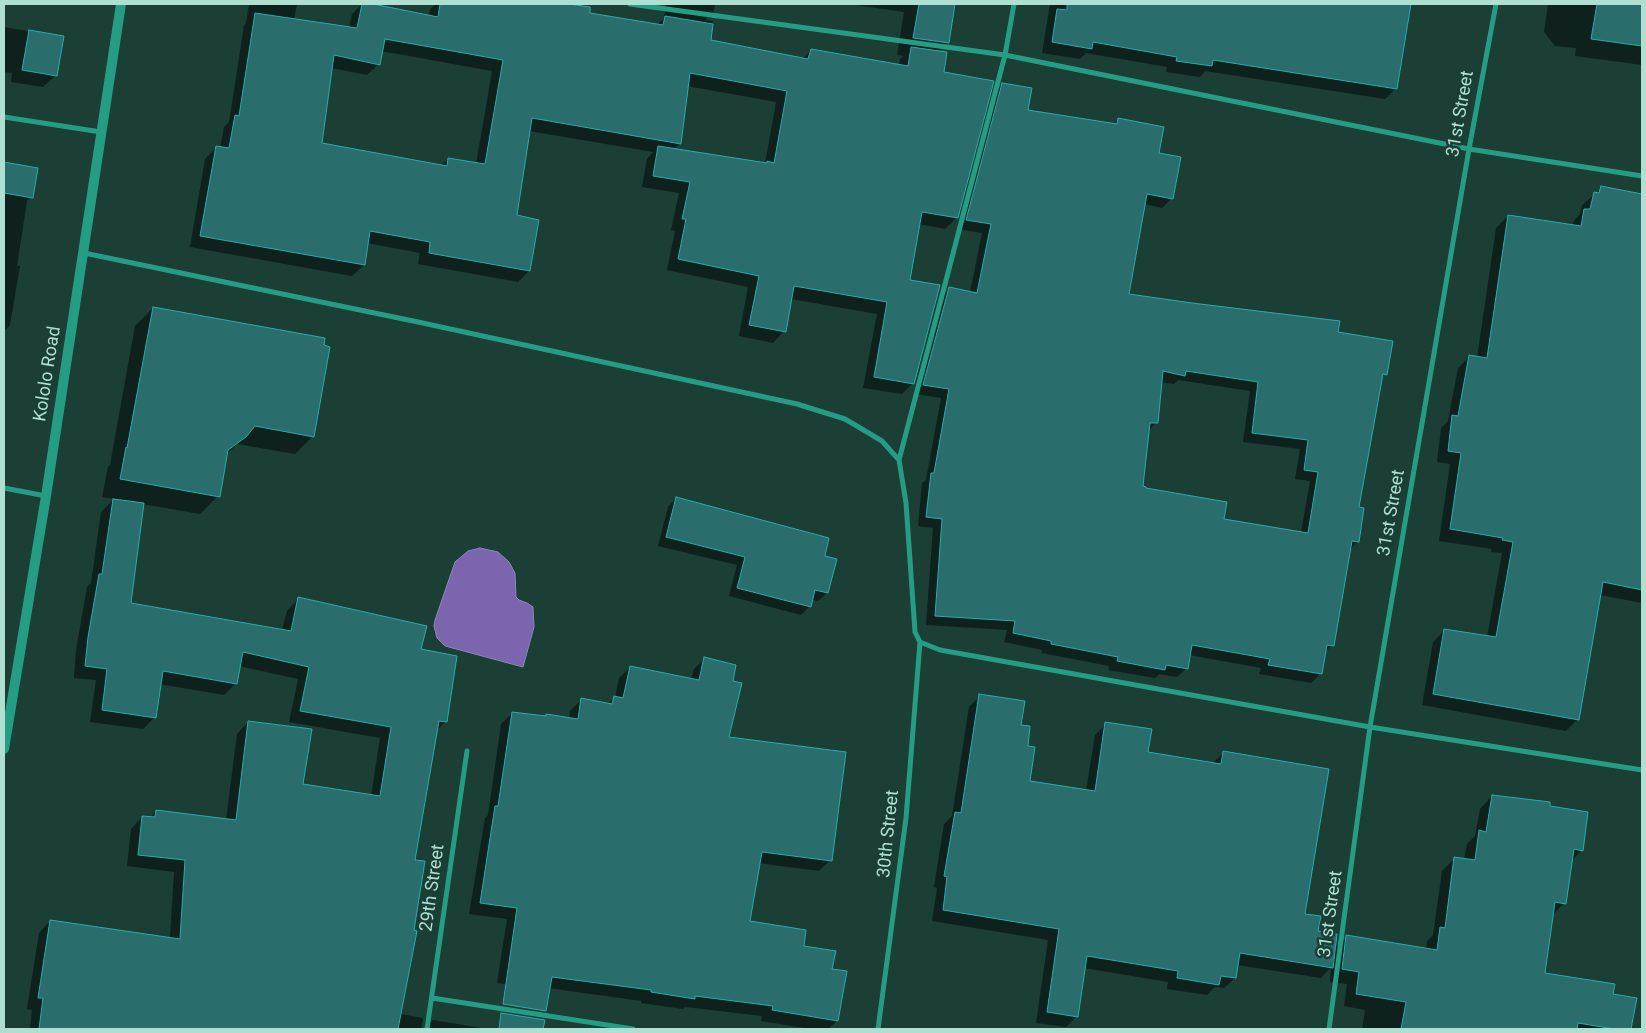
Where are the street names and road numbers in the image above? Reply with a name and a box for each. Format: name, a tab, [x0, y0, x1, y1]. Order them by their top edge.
street label: 31st Street	[1443, 69, 1479, 159]
street label: Kololo Road	[30, 325, 66, 423]
street label: 31st Street	[1374, 468, 1410, 558]
street label: 30th Street	[874, 789, 904, 879]
street label: 29th Street	[416, 843, 450, 933]
street label: 31st Street	[1314, 869, 1348, 959]

